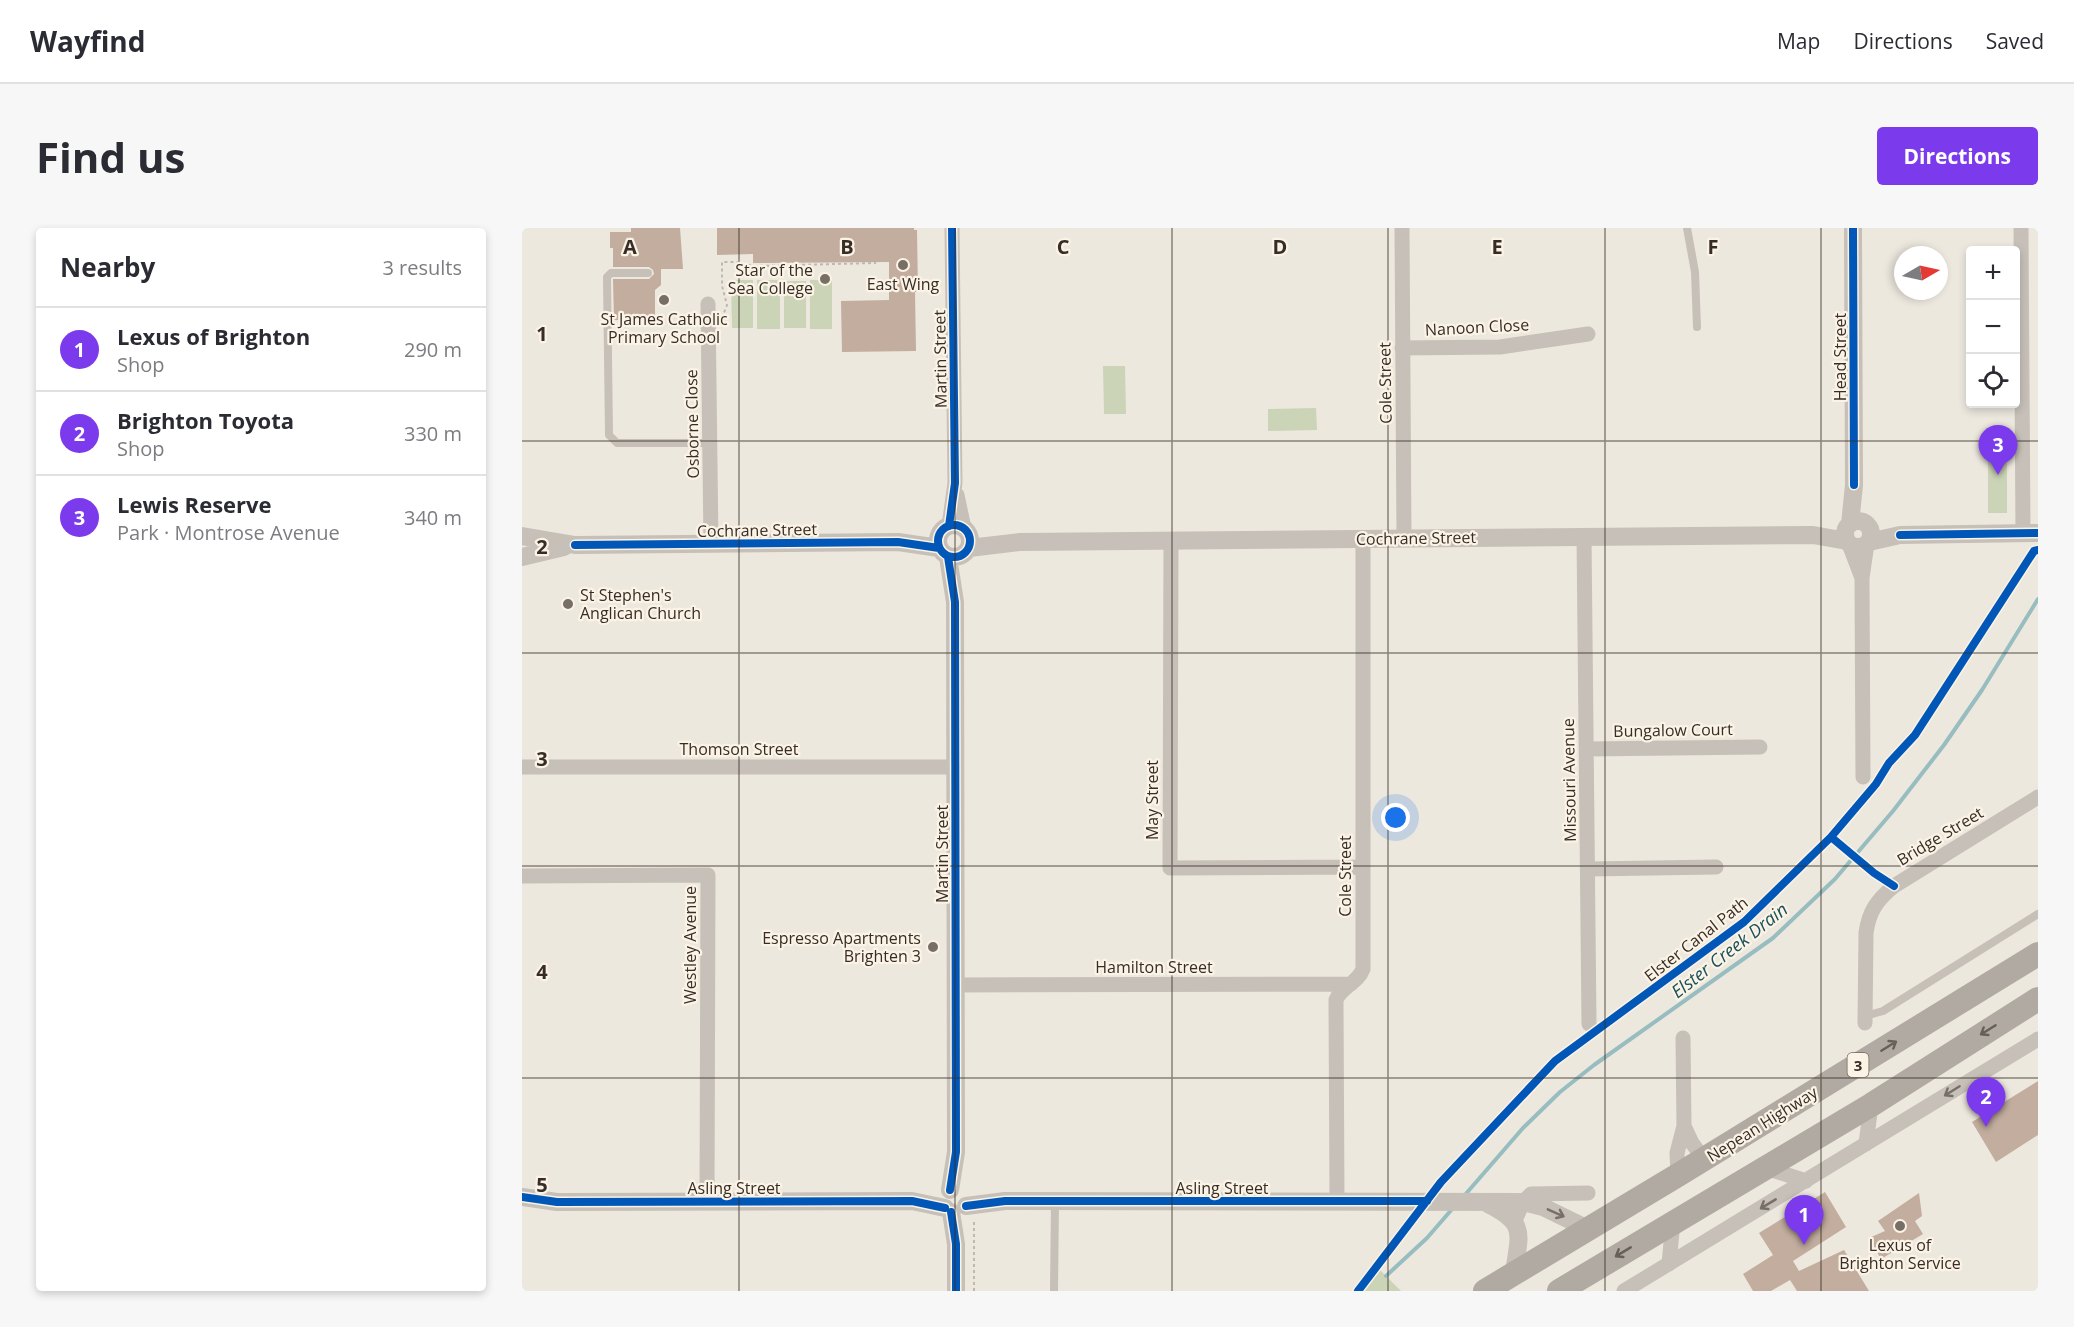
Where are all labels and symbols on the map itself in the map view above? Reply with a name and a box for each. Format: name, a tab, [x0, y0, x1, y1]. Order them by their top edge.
text: A	[623, 233, 637, 260]
text: B	[840, 233, 854, 260]
text: C	[1057, 233, 1070, 260]
text: D	[1273, 233, 1287, 260]
text: E	[1491, 233, 1503, 260]
text: F	[1708, 233, 1718, 260]
north arrow	[1894, 246, 1948, 300]
marker: East Wing	[896, 258, 910, 272]
place label: Star of the Sea College	[728, 259, 813, 299]
marker: Star of the Sea College	[818, 272, 832, 286]
place label: East Wing	[867, 273, 940, 295]
marker: St James Catholic Primary School	[657, 293, 671, 307]
place label: St James Catholic Primary School	[600, 308, 728, 348]
street label: Martin Street	[928, 309, 952, 408]
street label: Nanoon Close	[1424, 313, 1530, 341]
street label: Head Street	[1829, 313, 1851, 401]
text: 1	[536, 320, 548, 347]
street label: Cole Street	[1373, 342, 1397, 424]
street label: Osborne Close	[680, 369, 704, 479]
pin: 3	[1978, 426, 2018, 475]
street label: Cochrane Street	[697, 518, 818, 542]
street label: Cochrane Street	[1356, 526, 1477, 550]
text: 2	[536, 533, 548, 560]
place label: St Stephen's Anglican Church	[580, 584, 701, 624]
marker: St Stephen's Anglican Church	[561, 597, 575, 611]
street label: Missouri Avenue	[1557, 718, 1581, 842]
street label: Bungalow Court	[1613, 718, 1733, 742]
street label: Thomson Street	[680, 738, 799, 760]
text: 3	[536, 745, 548, 772]
street label: May Street	[1141, 760, 1163, 840]
street label: Bridge Street	[1893, 801, 1988, 870]
your location	[1381, 803, 1410, 832]
street label: Martin Street	[931, 805, 953, 903]
street label: Cole Street	[1334, 835, 1356, 917]
street label: Westley Avenue	[679, 886, 701, 1004]
street label: Elster Canal Path	[1640, 892, 1752, 986]
water label: Elster Creek Drain	[1666, 897, 1792, 1003]
place label: Espresso Apartments Brighten 3	[762, 927, 921, 967]
marker: Espresso Apartments Brighten 3	[926, 940, 940, 954]
street label: Hamilton Street	[1095, 956, 1213, 978]
text: 4	[536, 958, 548, 985]
one-way arrow	[1980, 1025, 1997, 1037]
one-way arrow	[1880, 1039, 1897, 1051]
road number: 3	[1848, 1053, 1868, 1077]
pin: 2	[1966, 1078, 2006, 1127]
street label: Nepean Highway	[1703, 1081, 1822, 1167]
one-way arrow	[1944, 1086, 1961, 1098]
text: 5	[536, 1171, 548, 1198]
street label: Asling Street	[687, 1177, 781, 1199]
street label: Asling Street	[1175, 1177, 1269, 1199]
pin: 1	[1784, 1196, 1824, 1245]
one-way arrow	[1760, 1199, 1777, 1211]
one-way arrow	[1547, 1208, 1565, 1220]
marker: Lexus of Brighton Service	[1893, 1219, 1907, 1233]
place label: Lexus of Brighton Service	[1839, 1234, 1961, 1274]
one-way arrow	[1615, 1247, 1632, 1259]

